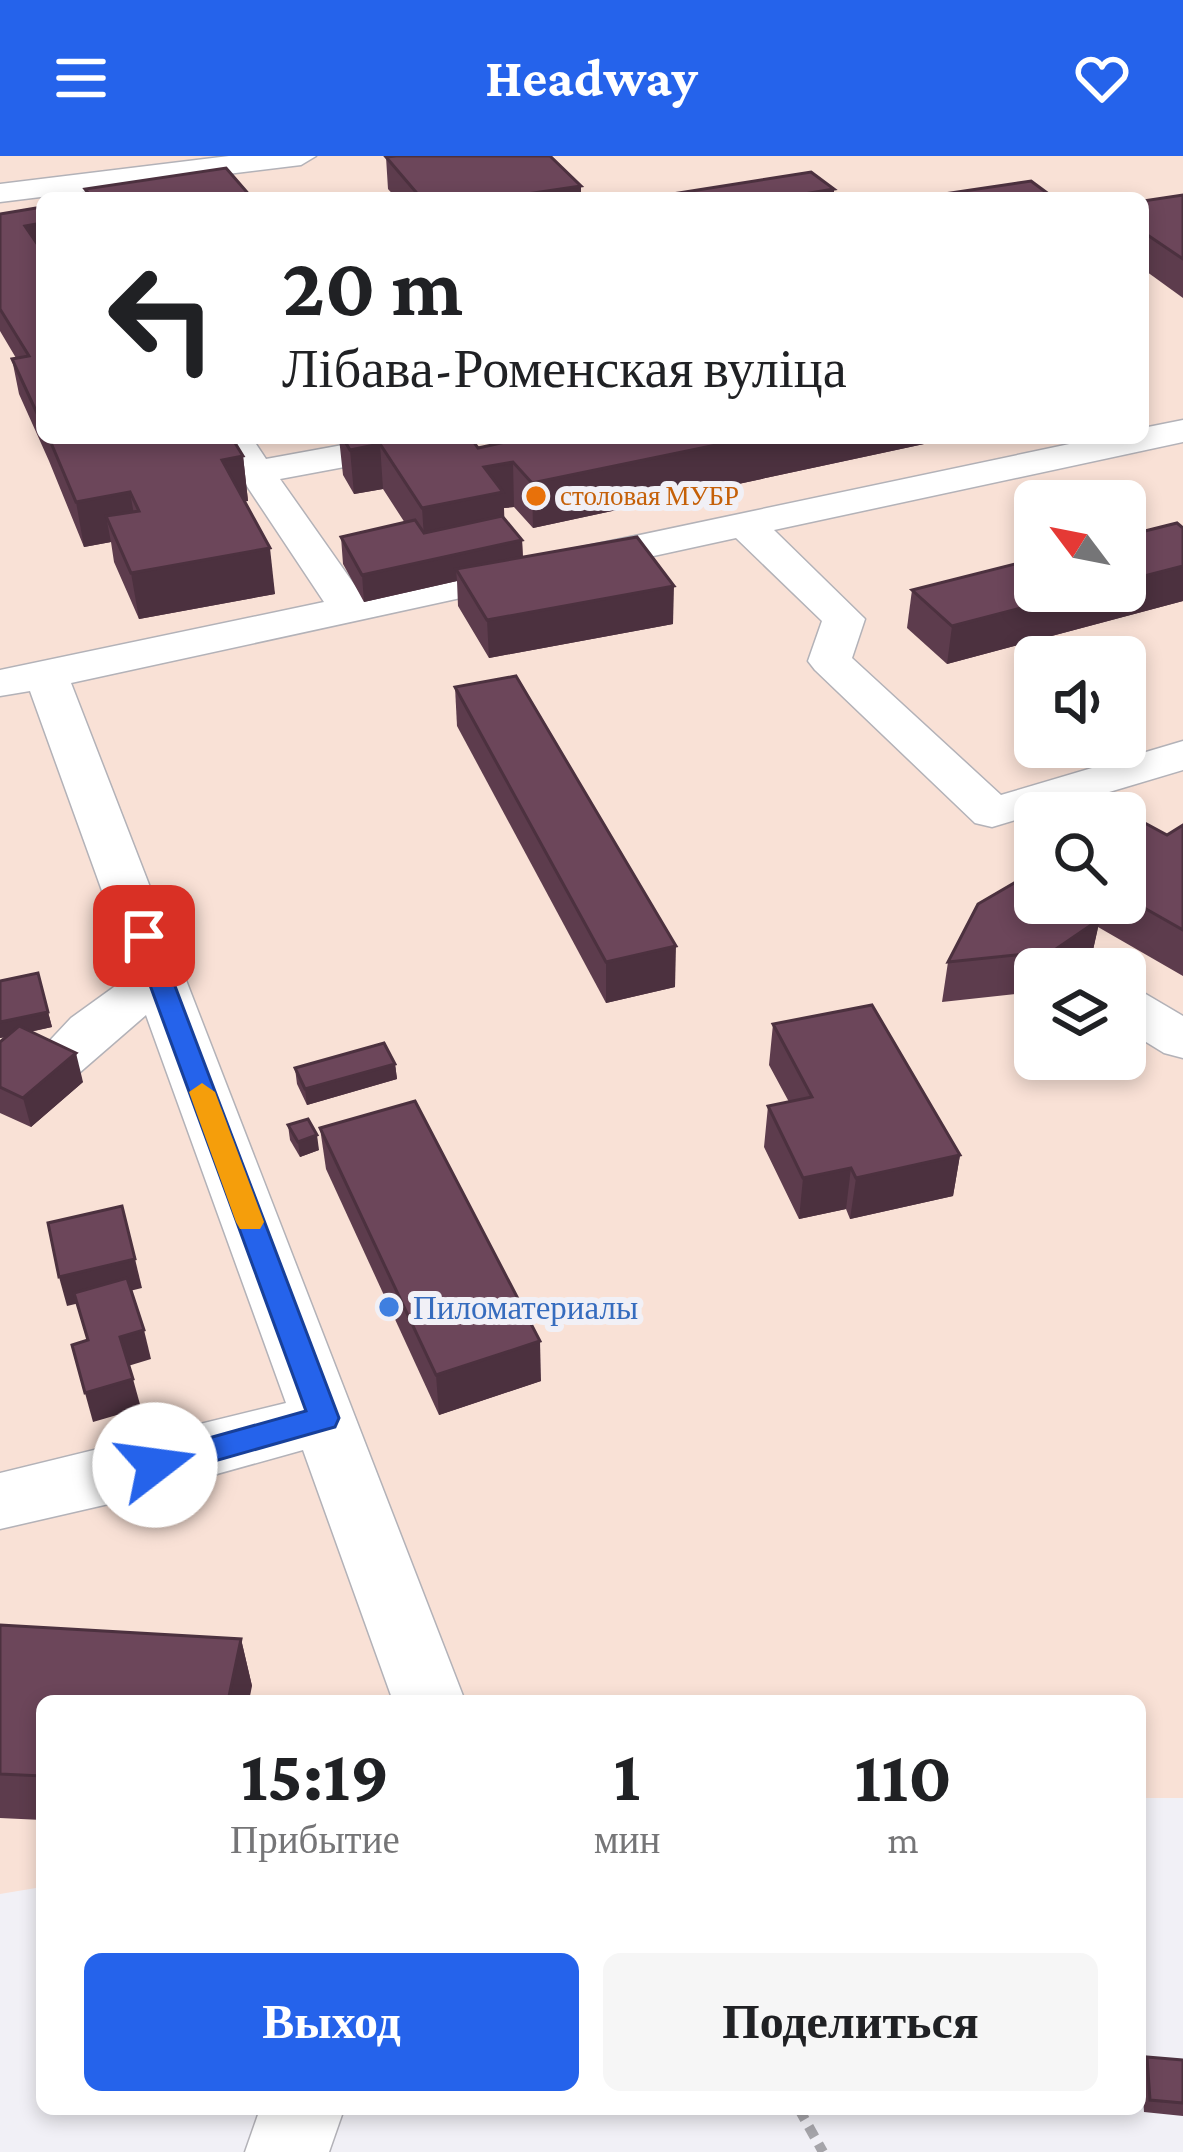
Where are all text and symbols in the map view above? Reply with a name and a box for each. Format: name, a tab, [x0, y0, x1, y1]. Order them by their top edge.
icon: menu	[48, 45, 114, 111]
icon: heart	[1069, 45, 1135, 111]
text: Headway	[485, 48, 698, 108]
icon: left	[84, 240, 240, 396]
text: 20 m	[282, 240, 463, 333]
text: Лібава-Роменская вуліца	[282, 339, 847, 399]
north arrow	[1014, 480, 1146, 612]
map controls	[1014, 480, 1146, 1080]
place label: столовая МУБР	[560, 481, 739, 511]
marker: столовая МУБР	[523, 483, 549, 509]
button: sound	[1014, 636, 1146, 768]
button: search	[1014, 792, 1146, 924]
pin	[93, 885, 195, 987]
icon: arrive	[111, 903, 177, 969]
button: layers	[1014, 948, 1146, 1080]
place label: Пиломатериалы	[413, 1289, 638, 1326]
marker: Пиломатериалы	[376, 1294, 402, 1320]
position arrow	[92, 1402, 218, 1528]
text: 15:19	[241, 1735, 389, 1815]
text: 1	[614, 1735, 641, 1815]
text: 110	[854, 1736, 952, 1816]
text: Прибытие	[230, 1818, 400, 1861]
text: мин	[594, 1818, 660, 1861]
text: m	[887, 1818, 919, 1861]
button: Выход	[84, 1953, 579, 2091]
button: Поделиться	[603, 1953, 1098, 2091]

